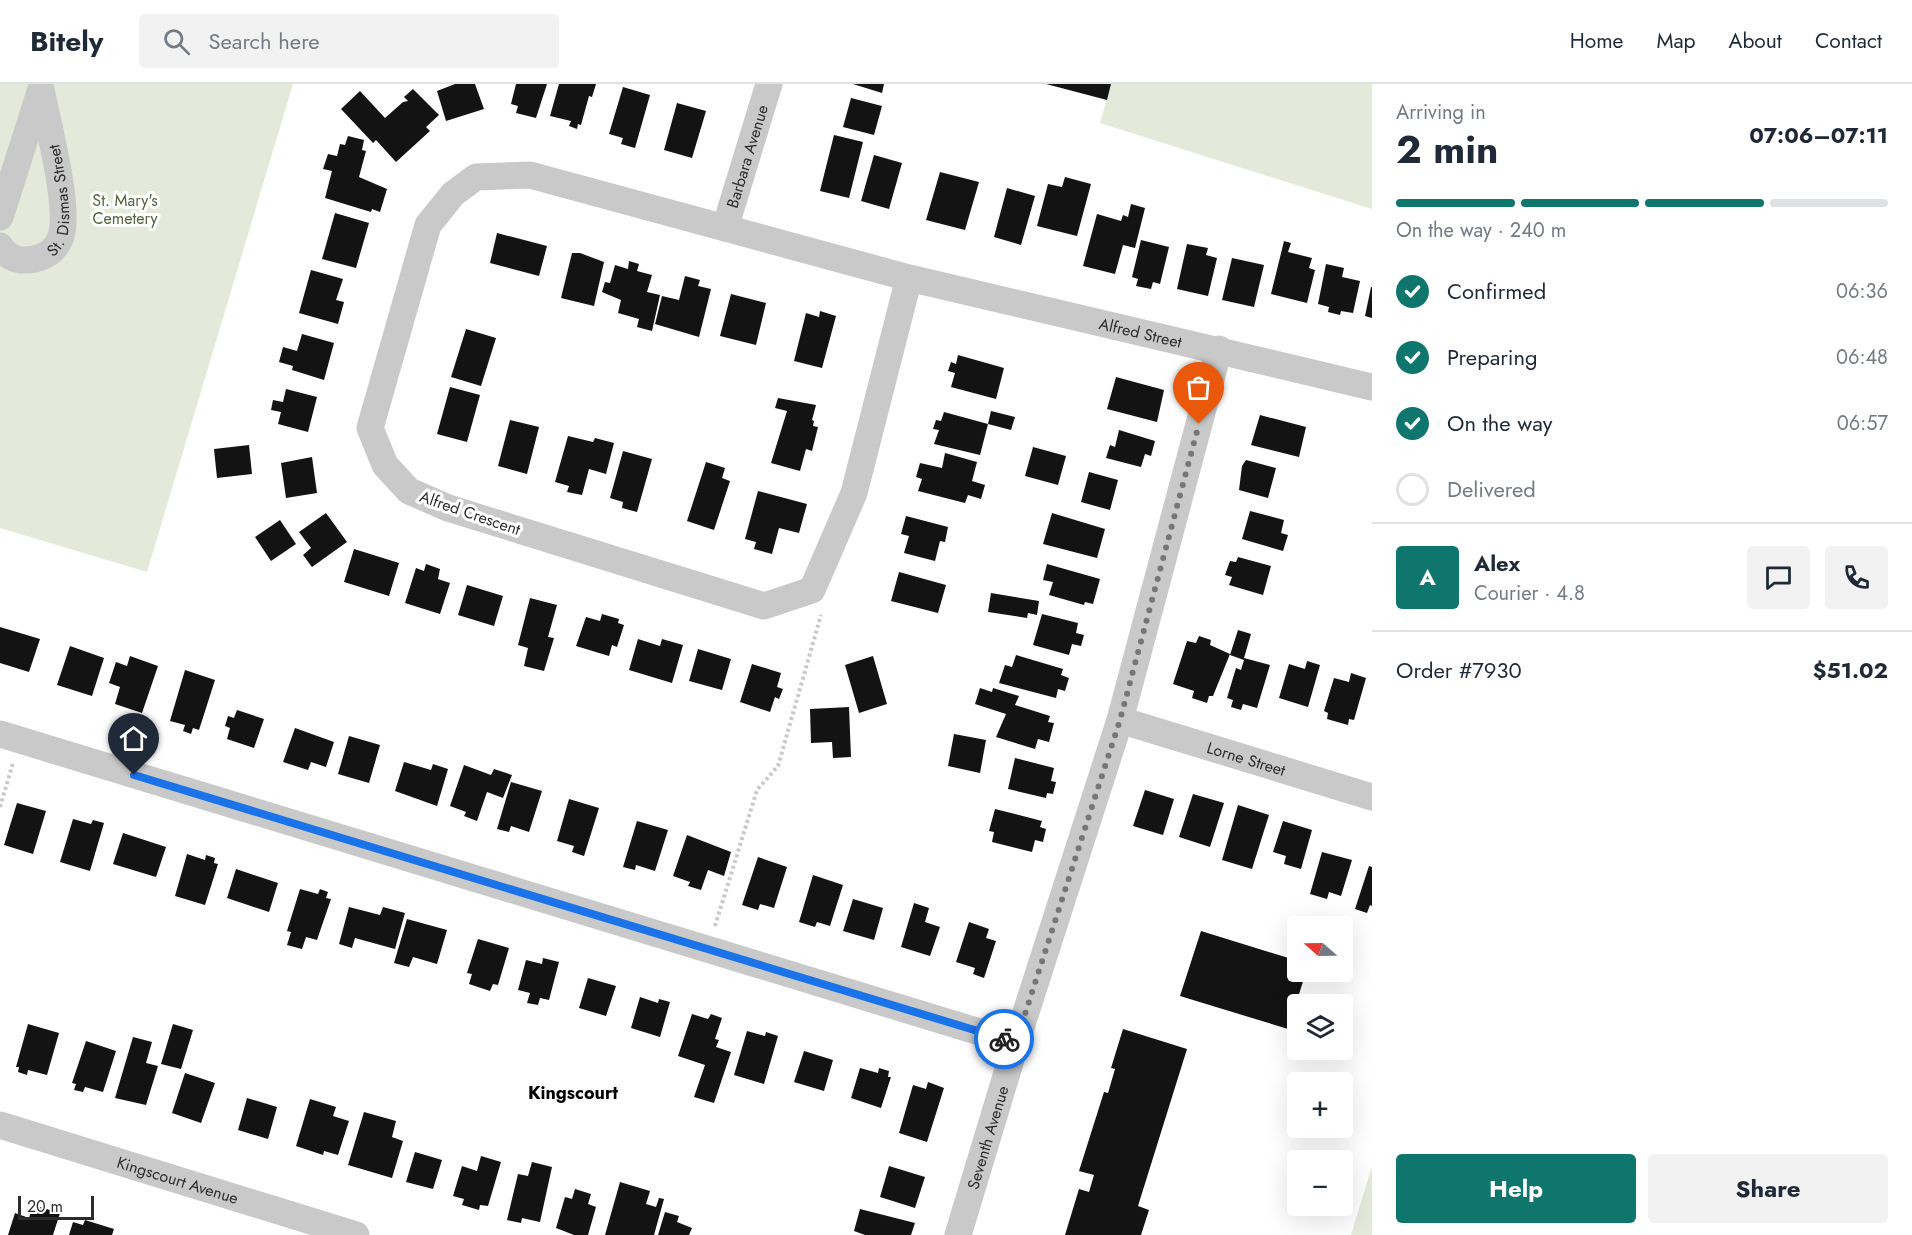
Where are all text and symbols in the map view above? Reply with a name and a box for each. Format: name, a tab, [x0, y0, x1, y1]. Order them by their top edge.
search box	[139, 14, 559, 68]
text: Bitely	[30, 21, 103, 62]
icon: search	[160, 25, 193, 58]
text: Search here	[208, 25, 320, 57]
text: Home	[1570, 26, 1623, 56]
text: Map	[1656, 26, 1696, 56]
text: About	[1729, 26, 1782, 56]
text: Contact	[1815, 26, 1882, 56]
text: Arriving in	[1396, 98, 1486, 127]
street label: Barbara Avenue	[720, 102, 774, 211]
text: 07:06–07:11	[1749, 119, 1888, 151]
text: 2 min	[1396, 121, 1498, 178]
street label: St. Dismas Street	[41, 142, 75, 262]
park label: St. Mary's Cemetery	[92, 189, 158, 230]
text: On the way · 240 m	[1396, 216, 1566, 245]
icon: check	[1396, 275, 1429, 308]
text: Confirmed	[1447, 275, 1546, 307]
text: 06:36	[1836, 277, 1888, 306]
street label: Alfred Street	[1097, 312, 1184, 353]
icon: check	[1396, 341, 1429, 374]
text: Preparing	[1447, 341, 1538, 373]
text: 06:48	[1836, 343, 1888, 372]
pin	[1173, 362, 1224, 424]
icon: bag	[1182, 371, 1215, 404]
icon: check	[1396, 407, 1429, 440]
text: On the way	[1447, 407, 1552, 439]
text: 06:57	[1837, 409, 1888, 438]
text: Delivered	[1447, 473, 1536, 505]
street label: Alfred Crescent	[416, 485, 524, 541]
button: chat	[1747, 546, 1810, 609]
button: phone	[1825, 546, 1888, 609]
text: Alex	[1474, 547, 1520, 579]
text: A	[1419, 561, 1436, 593]
text: Courier · 4.8	[1474, 579, 1585, 608]
text: Order #7930	[1396, 654, 1522, 686]
text: $51.02	[1813, 654, 1888, 686]
pin	[108, 713, 159, 775]
icon: home	[117, 722, 150, 755]
street label: Lorne Street	[1204, 736, 1289, 781]
north arrow	[1287, 916, 1353, 982]
map controls	[1287, 916, 1353, 1216]
button: layers	[1287, 994, 1353, 1060]
courier	[974, 1009, 1034, 1069]
icon: bike	[988, 1023, 1021, 1056]
button: +	[1287, 1072, 1353, 1138]
district label: Kingscourt	[528, 1080, 618, 1106]
street label: Seventh Avenue	[961, 1083, 1014, 1192]
street label: Kingscourt Avenue	[114, 1150, 241, 1210]
button: −	[1287, 1150, 1353, 1216]
button: Help	[1396, 1154, 1636, 1223]
button: Share	[1648, 1154, 1888, 1223]
scale bar	[18, 1193, 94, 1220]
text: 20 m	[27, 1195, 63, 1218]

